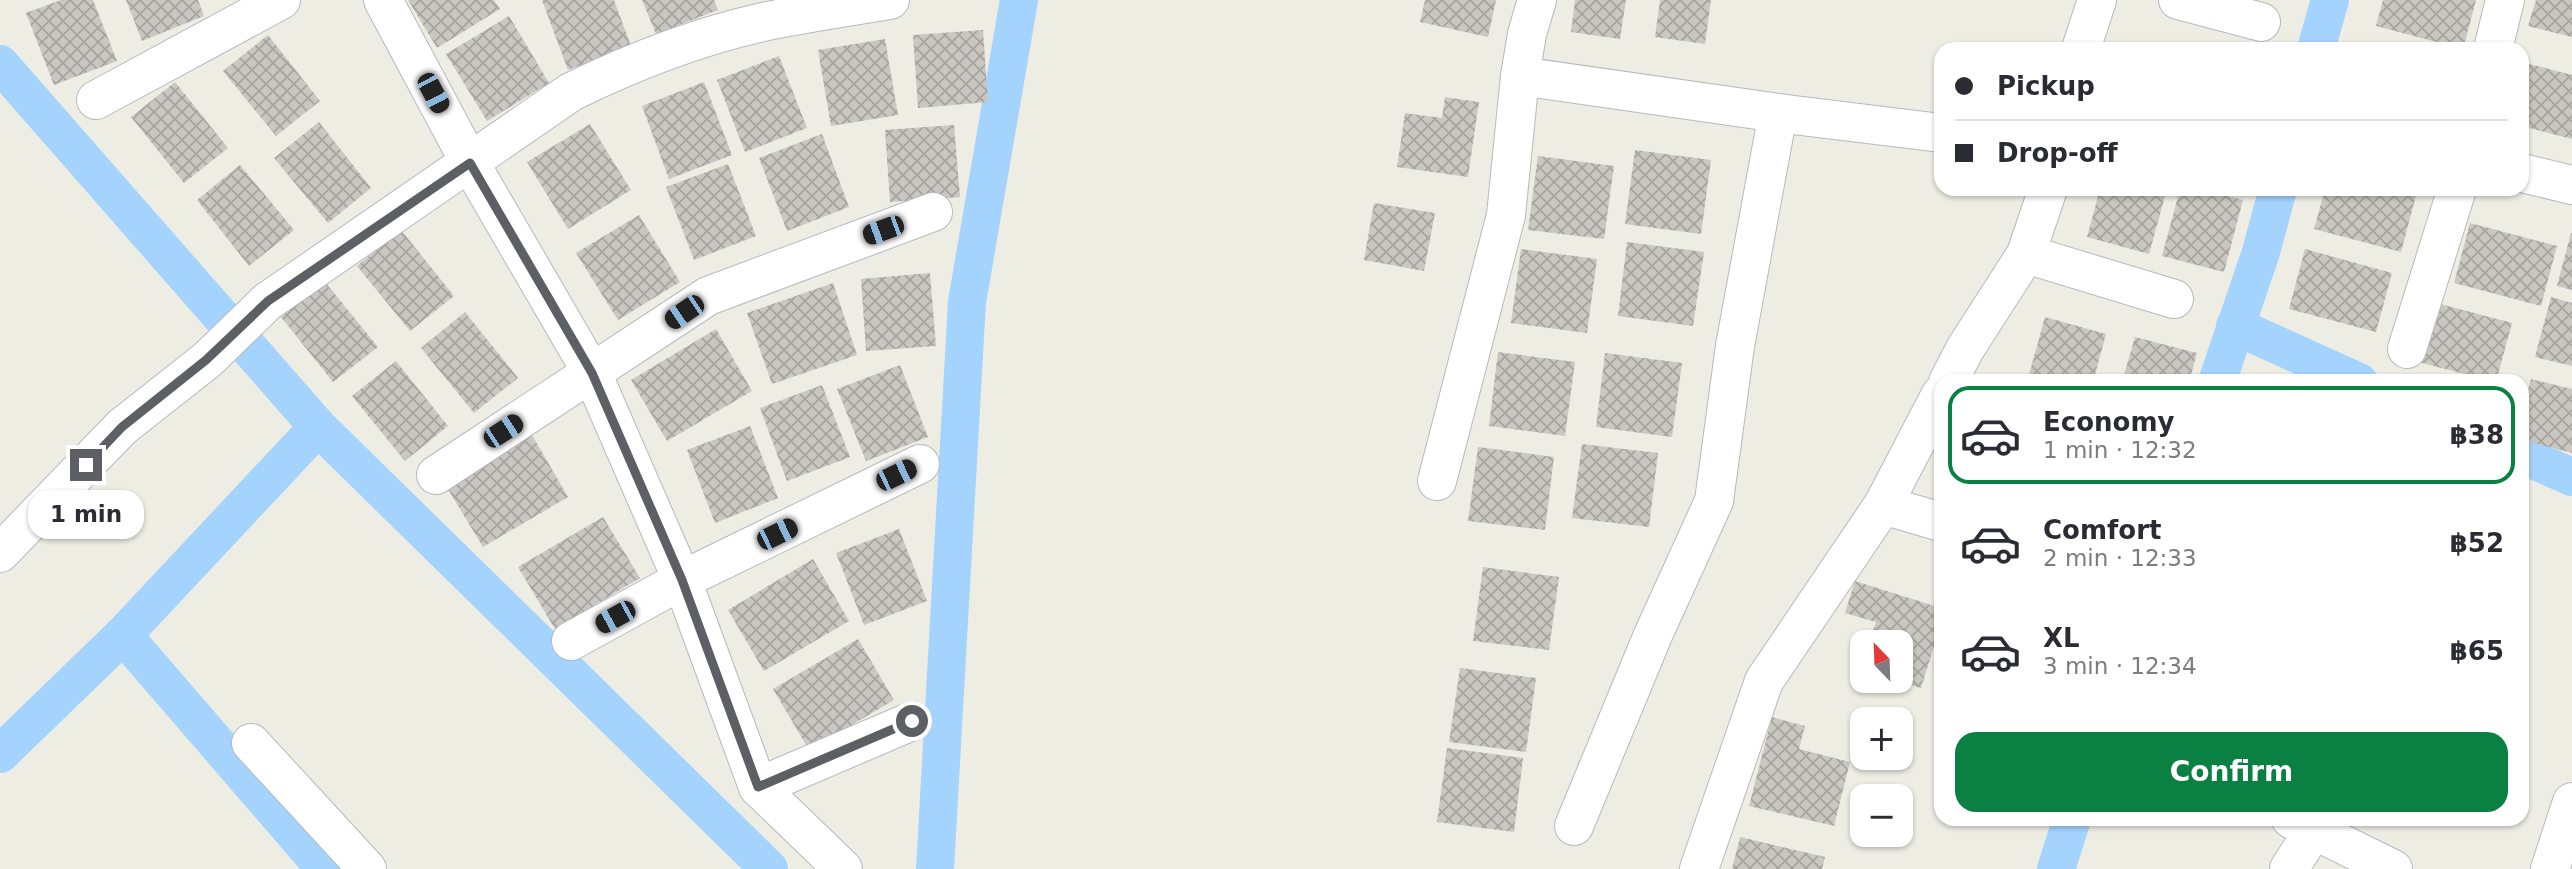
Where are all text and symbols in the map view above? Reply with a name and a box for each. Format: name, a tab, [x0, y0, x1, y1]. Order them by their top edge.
car	[414, 70, 453, 116]
text: Pickup	[1997, 71, 2095, 101]
text: Drop-off	[1997, 138, 2118, 168]
car	[860, 213, 907, 247]
car	[661, 292, 708, 332]
icon: car	[1959, 404, 2022, 467]
text: Economy	[2043, 407, 2174, 437]
car	[480, 411, 527, 451]
text: ฿38	[2450, 420, 2504, 450]
text: 1 min · 12:32	[2043, 437, 2197, 463]
route end	[70, 449, 102, 481]
car	[873, 456, 920, 494]
callout: 1 min	[28, 490, 144, 538]
text: 1 min	[50, 501, 122, 527]
icon: car	[1959, 512, 2022, 575]
car	[754, 515, 801, 553]
text: Comfort	[2043, 515, 2161, 545]
text: ฿52	[2450, 528, 2504, 558]
text: 2 min · 12:33	[2043, 545, 2197, 571]
car	[592, 598, 639, 636]
icon: car	[1959, 620, 2022, 683]
text: XL	[2043, 623, 2080, 653]
north arrow	[1850, 630, 1913, 693]
map controls	[1850, 630, 1913, 847]
text: ฿65	[2450, 636, 2504, 666]
text: 3 min · 12:34	[2043, 653, 2197, 679]
route start	[896, 705, 928, 737]
button: +	[1850, 707, 1913, 770]
button: Confirm	[1955, 732, 2508, 812]
button: −	[1850, 784, 1913, 847]

